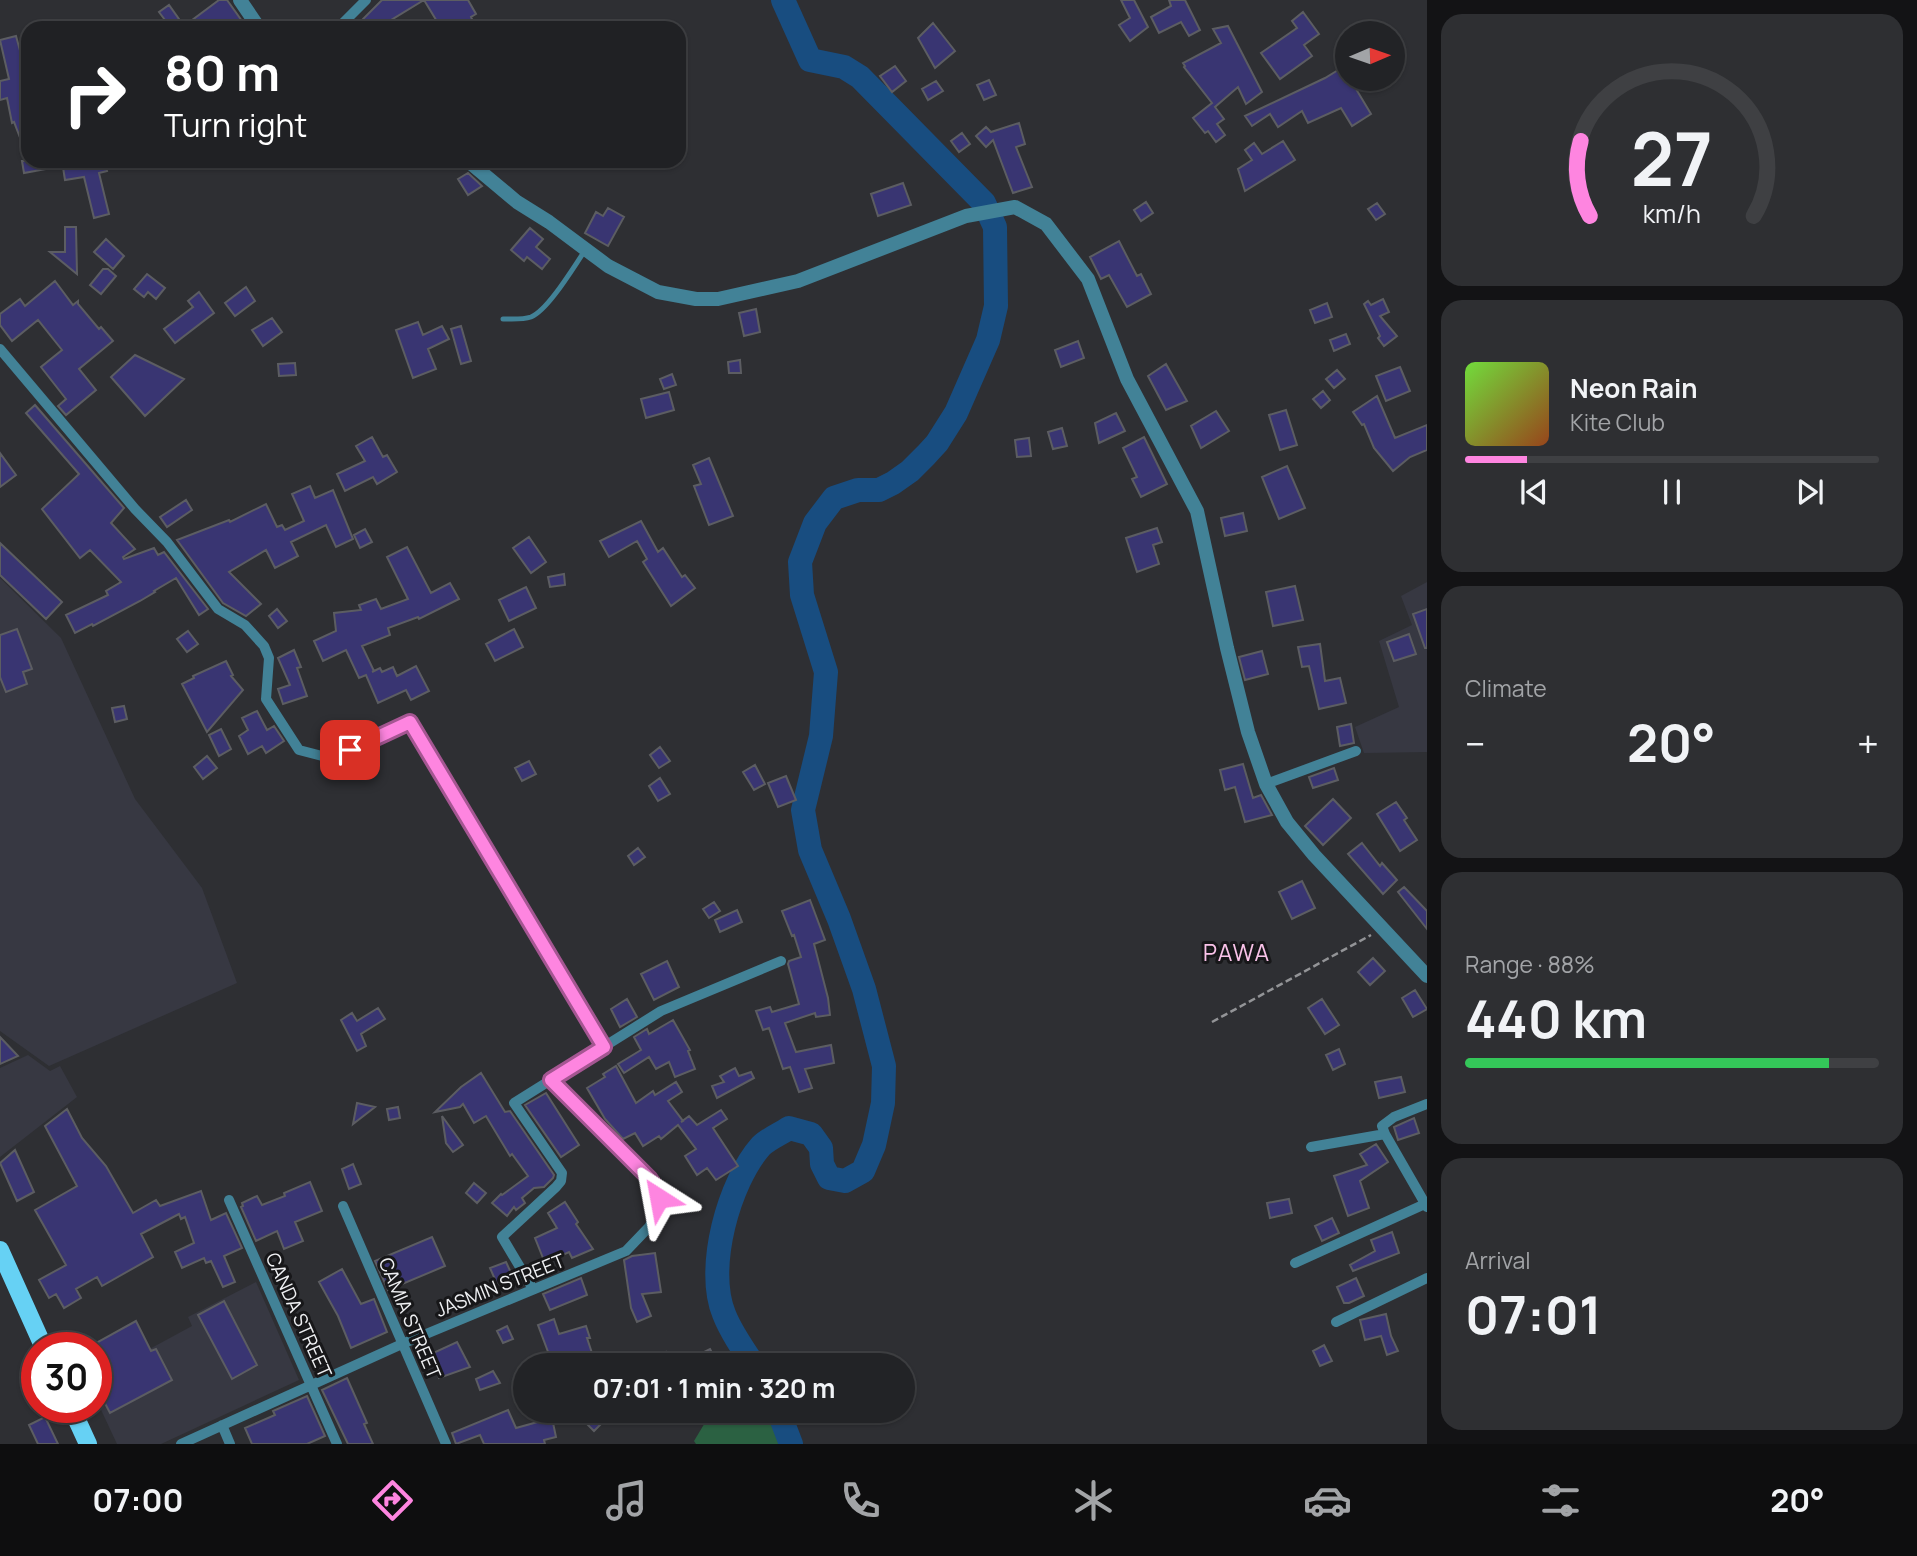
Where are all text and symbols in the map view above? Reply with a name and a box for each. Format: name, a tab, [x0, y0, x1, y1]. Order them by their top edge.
north arrow	[1335, 21, 1405, 91]
map controls	[1335, 21, 1405, 91]
text: 80 m	[164, 39, 280, 106]
icon: right	[49, 49, 140, 140]
text: Turn right	[164, 103, 307, 147]
text: 27	[1631, 108, 1713, 208]
text: km/h	[1643, 196, 1701, 231]
text: Neon Rain	[1570, 370, 1698, 406]
text: Kite Club	[1570, 406, 1665, 438]
icon: previous	[1515, 473, 1553, 511]
icon: pause	[1653, 473, 1691, 511]
icon: next	[1791, 473, 1829, 511]
text: Climate	[1465, 672, 1547, 704]
text: 20°	[1627, 707, 1716, 778]
text: −	[1465, 717, 1486, 769]
text: +	[1857, 717, 1879, 769]
pin	[320, 720, 380, 780]
icon: arrive	[331, 731, 369, 769]
district label: PAWA	[1203, 936, 1271, 968]
text: Range · 88%	[1465, 948, 1595, 980]
text: 440 km	[1465, 983, 1647, 1054]
position arrow	[622, 1161, 696, 1235]
text: Arrival	[1465, 1244, 1531, 1276]
street label: JASMIN STREET	[432, 1247, 569, 1323]
street label: CANDA STREET	[260, 1248, 338, 1382]
street label: CAMIA STREET	[373, 1253, 448, 1383]
text: 07:01	[1465, 1279, 1602, 1350]
speed limit sign: 30	[21, 1332, 112, 1423]
text: 07:01 · 1 min · 320 m	[593, 1370, 835, 1406]
icon: directions	[368, 1476, 417, 1525]
icon: music	[602, 1476, 651, 1525]
icon: phone	[836, 1476, 885, 1525]
icon: climate	[1069, 1476, 1118, 1525]
icon: car	[1303, 1476, 1352, 1525]
icon: filters	[1536, 1476, 1585, 1525]
text: 07:00	[92, 1478, 184, 1522]
text: 20°	[1770, 1478, 1825, 1522]

